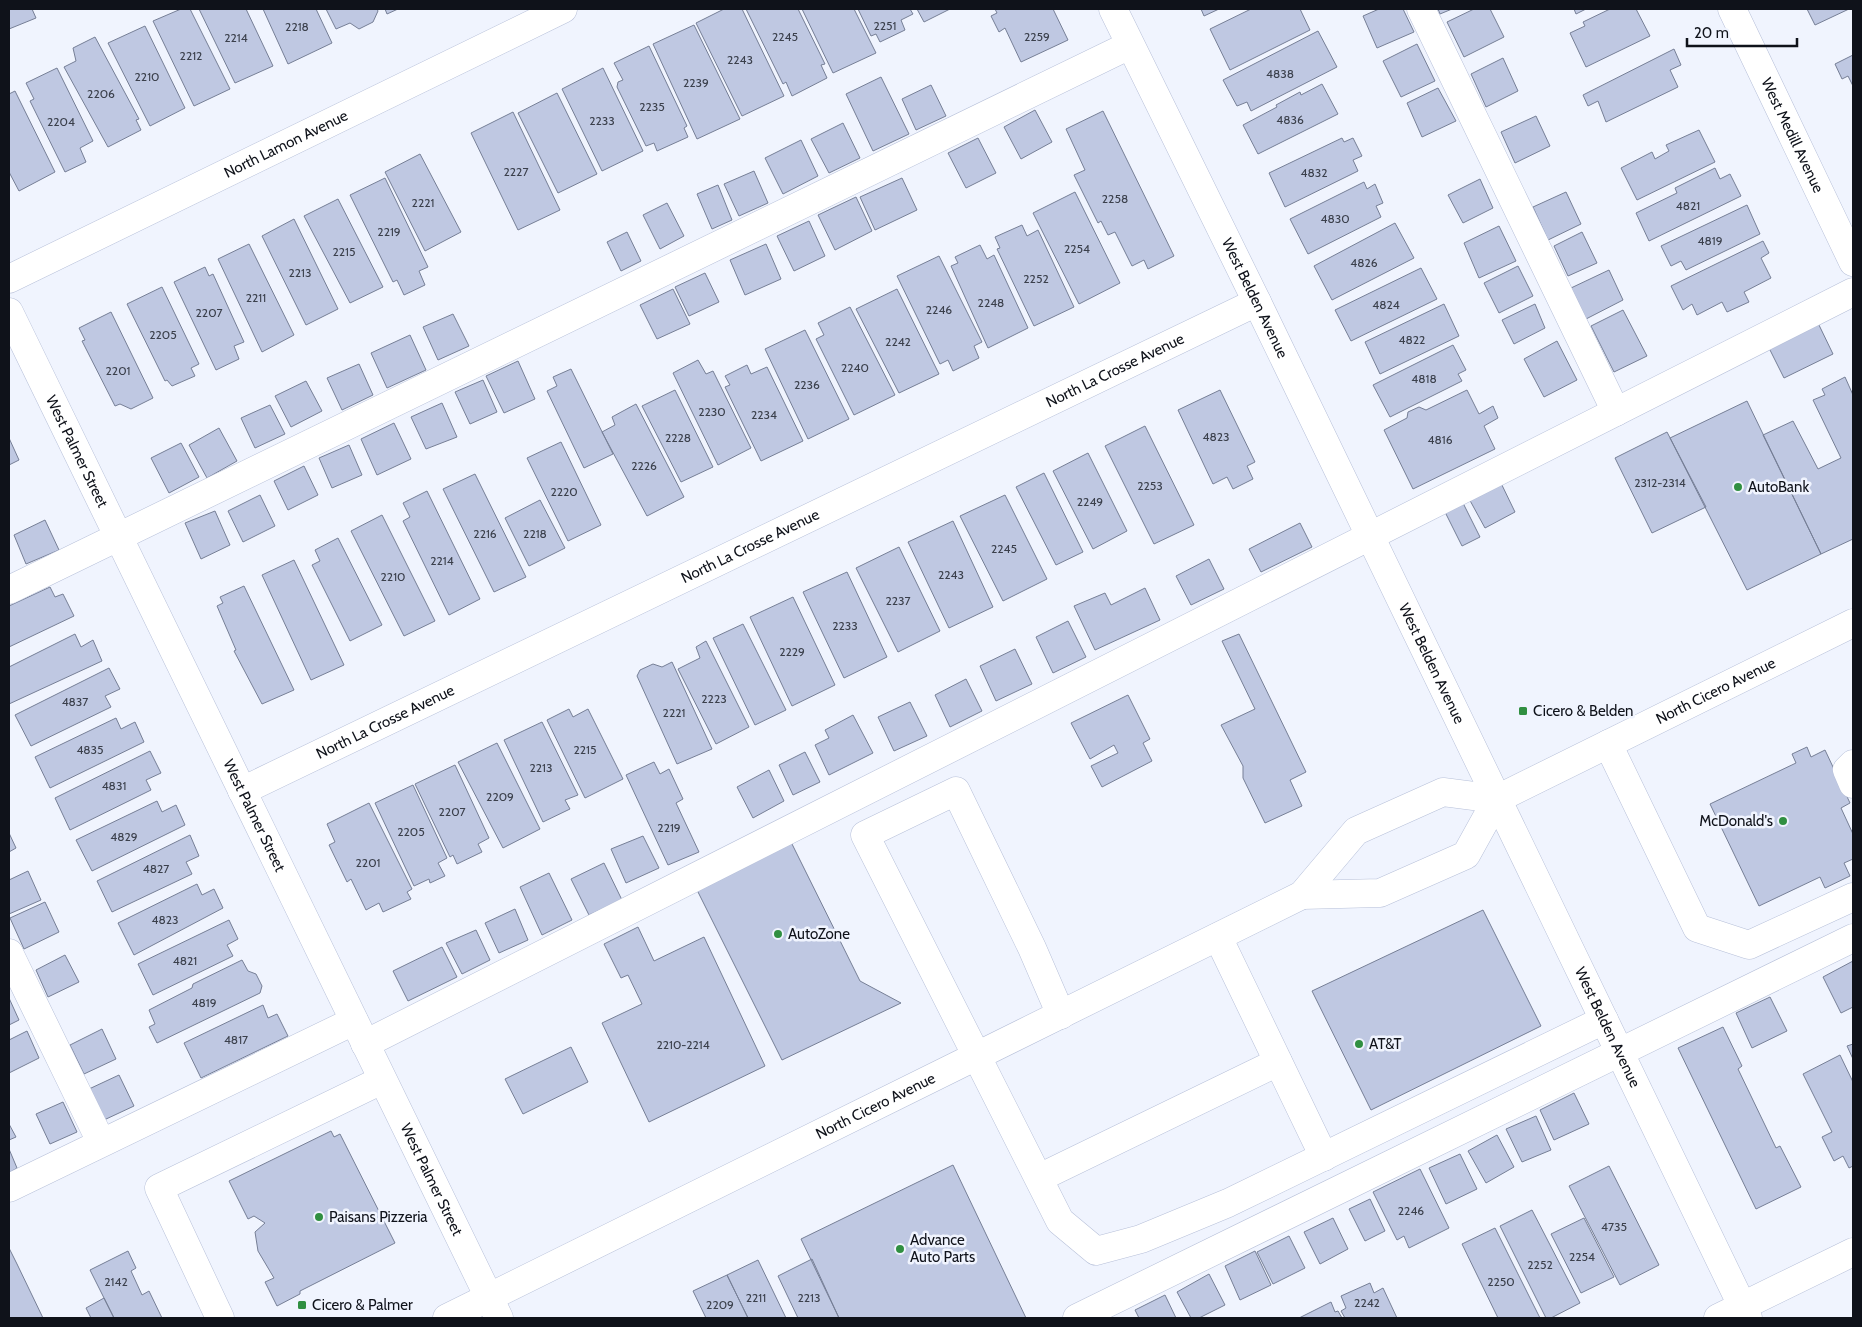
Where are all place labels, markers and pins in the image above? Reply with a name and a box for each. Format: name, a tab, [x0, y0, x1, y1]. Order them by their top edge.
place label: AutoBank	[1748, 478, 1809, 496]
marker: AutoBank	[1732, 481, 1744, 493]
place label: Cicero & Belden	[1533, 702, 1633, 720]
marker: Cicero & Belden	[1517, 705, 1529, 717]
place label: McDonald's	[1699, 812, 1773, 830]
marker: McDonald's	[1777, 815, 1789, 827]
place label: AutoZone	[788, 925, 850, 943]
marker: AutoZone	[772, 928, 784, 940]
place label: AT&T	[1369, 1035, 1402, 1053]
marker: AT&T	[1353, 1038, 1365, 1050]
place label: Paisans Pizzeria	[329, 1208, 428, 1226]
marker: Paisans Pizzeria	[313, 1211, 325, 1223]
place label: Advance Auto Parts	[910, 1231, 975, 1266]
marker: Advance Auto Parts	[894, 1243, 906, 1255]
place label: Cicero & Palmer	[312, 1296, 413, 1314]
marker: Cicero & Palmer	[296, 1299, 308, 1311]

